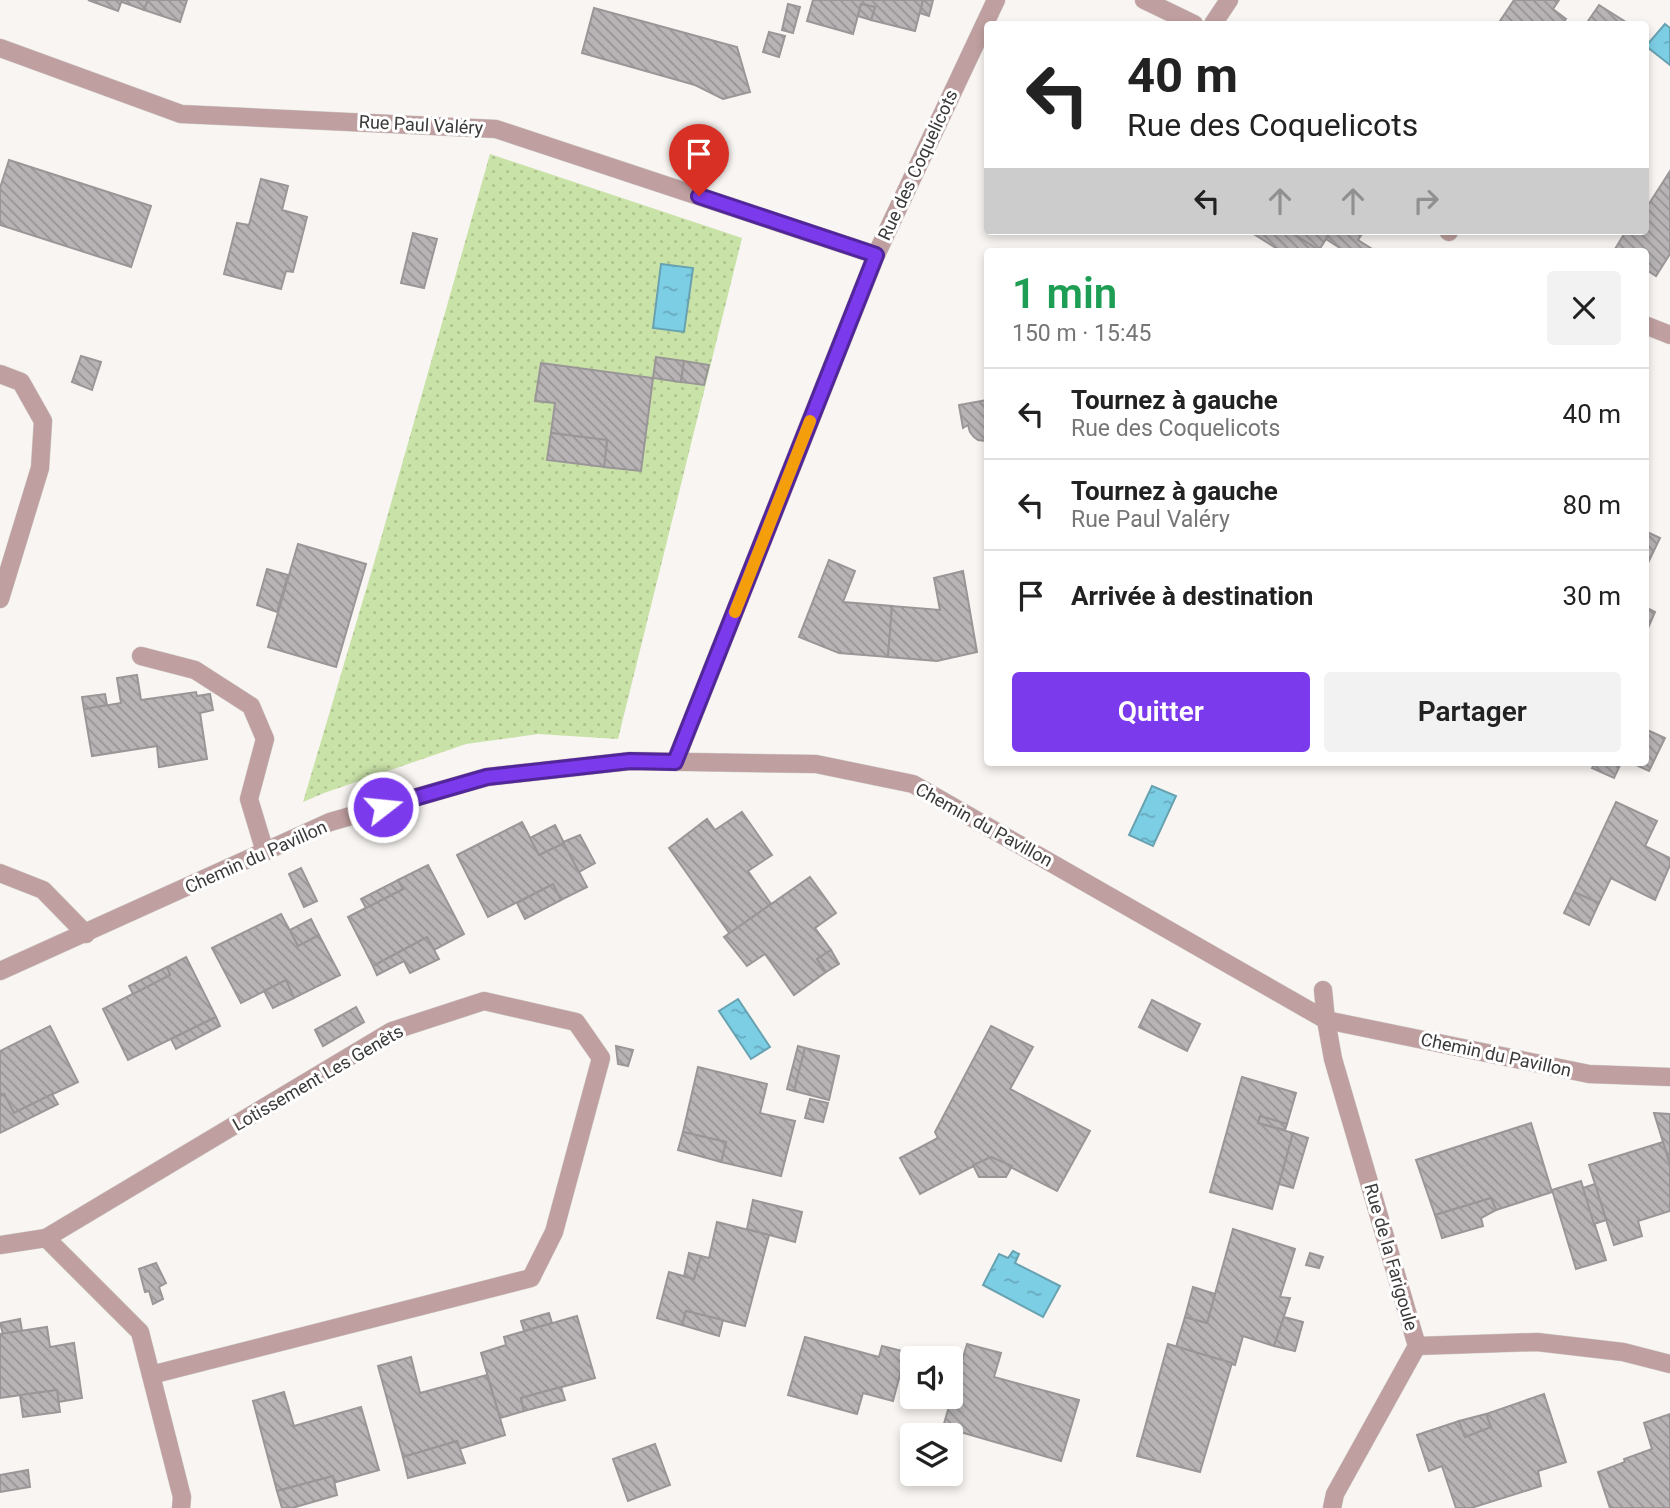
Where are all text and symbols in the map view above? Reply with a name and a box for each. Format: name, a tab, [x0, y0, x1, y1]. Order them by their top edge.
text: 40 m	[1127, 47, 1238, 104]
icon: left	[1012, 49, 1103, 140]
street label: Rue des Coquelicots	[873, 86, 962, 243]
text: Rue des Coquelicots	[1127, 106, 1418, 144]
street label: Rue Paul Valéry	[358, 111, 484, 138]
pin	[669, 124, 729, 196]
icon: arrive	[680, 135, 718, 173]
icon: left	[1188, 182, 1226, 220]
icon: ahead	[1261, 182, 1299, 220]
icon: ahead	[1334, 182, 1372, 220]
icon: right	[1407, 182, 1445, 220]
text: 1 min	[1012, 269, 1117, 318]
button: close	[1547, 271, 1621, 345]
text: 150 m · 15:45	[1012, 320, 1151, 347]
text: Tournez à gauche	[1071, 385, 1278, 415]
icon: left	[1012, 395, 1050, 433]
text: 40 m	[1563, 399, 1621, 429]
text: Rue des Coquelicots	[1071, 415, 1280, 442]
text: Tournez à gauche	[1071, 476, 1278, 506]
icon: left	[1012, 486, 1050, 524]
text: 80 m	[1563, 490, 1621, 520]
text: Rue Paul Valéry	[1071, 506, 1230, 533]
icon: arrive	[1012, 577, 1050, 615]
text: Arrivée à destination	[1071, 581, 1313, 611]
text: 30 m	[1563, 581, 1621, 611]
button: Quitter	[1012, 672, 1310, 752]
button: Partager	[1324, 672, 1621, 752]
position arrow	[346, 770, 420, 844]
street label: Chemin du Pavillon	[912, 778, 1056, 871]
street label: Chemin du Pavillon	[182, 816, 330, 897]
street label: Lotissement Les Genêts	[229, 1020, 407, 1135]
street label: Chemin du Pavillon	[1419, 1028, 1573, 1081]
street label: Rue de la Farigoule	[1360, 1181, 1423, 1333]
map controls	[900, 1346, 963, 1486]
button: sound	[900, 1346, 963, 1409]
button: layers	[900, 1423, 963, 1486]

